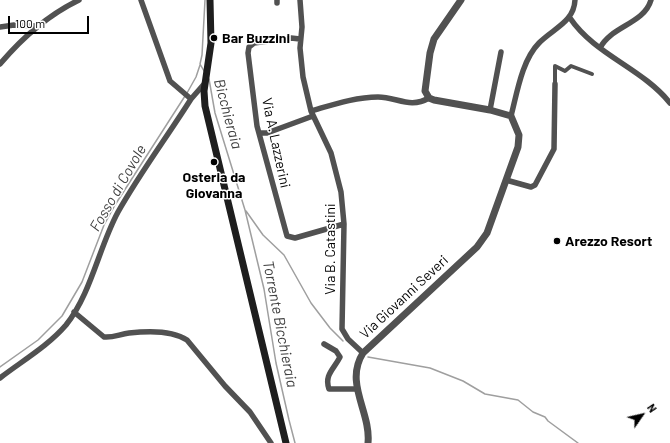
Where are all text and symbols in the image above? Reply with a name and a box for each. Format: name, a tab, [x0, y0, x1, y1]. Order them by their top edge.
scale bar	[10, 8, 91, 34]
text: 100 m	[15, 16, 45, 30]
place label: Bar Buzzini	[222, 30, 290, 46]
marker: Bar Buzzini	[209, 33, 219, 43]
water label: Bicchieraia	[210, 77, 246, 151]
street label: Via A. Lazzerini	[258, 96, 294, 190]
water label: Fosso di Covole	[86, 142, 150, 234]
marker: Osteria da Giovanna	[209, 157, 219, 167]
place label: Osteria da Giovanna	[182, 169, 246, 202]
street label: Via B. Catastini	[322, 203, 338, 295]
place label: Arezzo Resort	[565, 233, 652, 249]
marker: Arezzo Resort	[552, 236, 562, 246]
street label: Via Giovanni Severi	[356, 252, 452, 342]
water label: Torrente Bicchieraia	[259, 259, 301, 389]
north arrow	[622, 395, 662, 435]
text: N	[645, 401, 660, 415]

